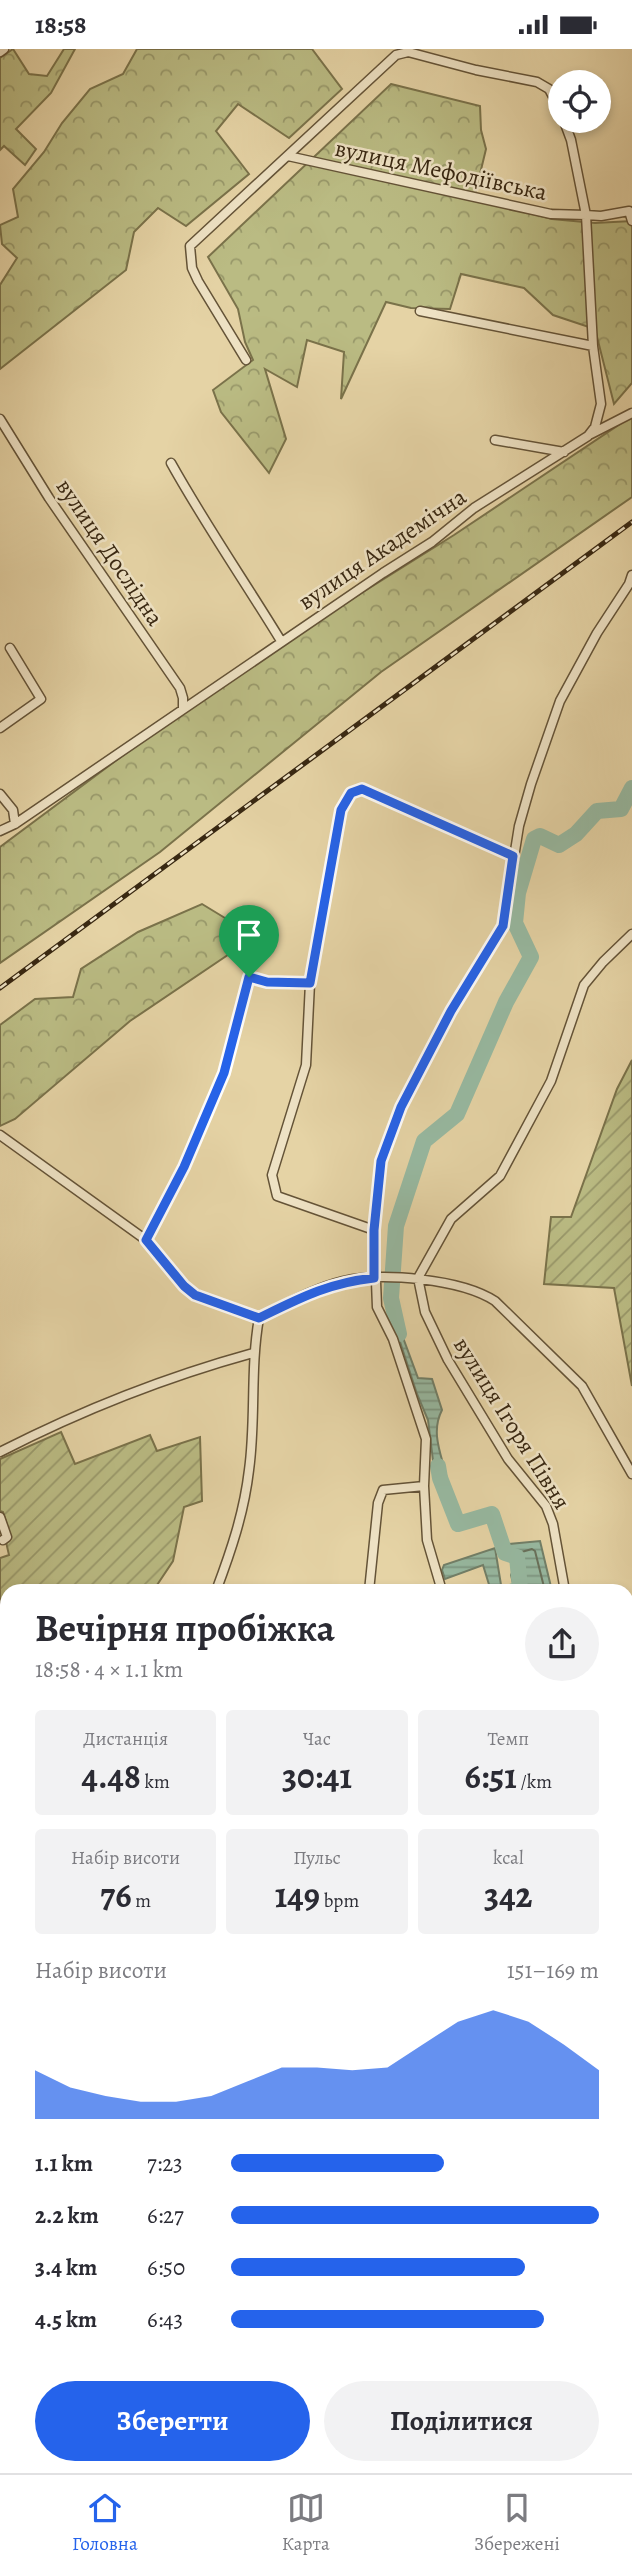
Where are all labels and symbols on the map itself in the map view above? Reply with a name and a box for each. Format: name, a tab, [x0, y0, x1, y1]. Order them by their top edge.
street label: вулиця Мефодіївська	[332, 132, 550, 208]
street label: вулиця Дослідна	[49, 472, 171, 632]
street label: вулиця Академічна	[292, 481, 472, 617]
pin	[219, 905, 279, 977]
street label: вулиця Ігоря Півня	[446, 1331, 578, 1515]

